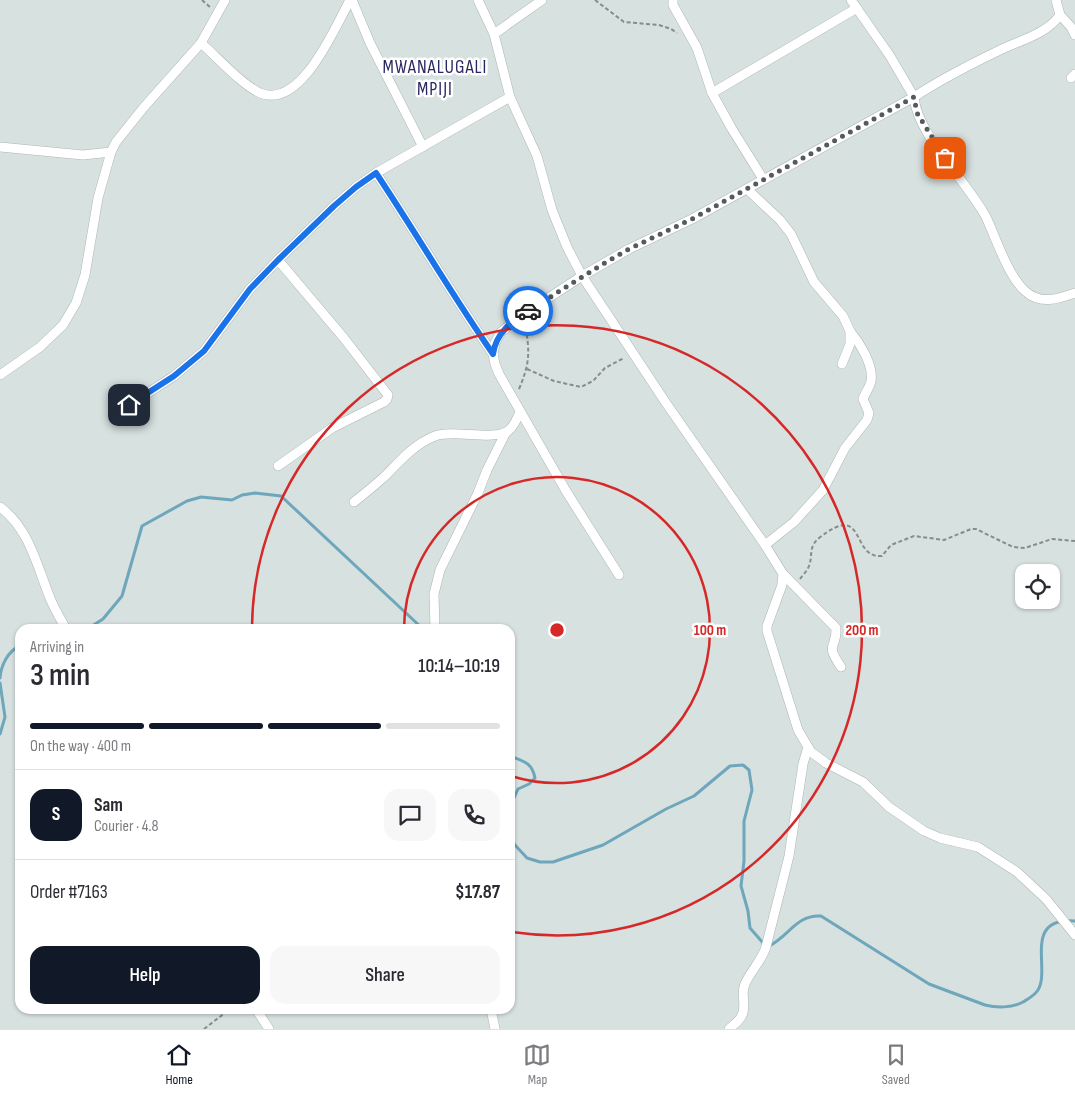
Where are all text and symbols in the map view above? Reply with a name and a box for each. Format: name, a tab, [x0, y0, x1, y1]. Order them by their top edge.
district label: MWANALUGALI MPIJI	[383, 56, 487, 101]
pin	[924, 137, 966, 179]
icon: bag	[931, 144, 959, 172]
courier	[503, 286, 553, 336]
icon: car	[514, 297, 542, 325]
pin	[108, 384, 150, 426]
icon: home	[115, 391, 143, 419]
map controls	[1015, 564, 1060, 609]
button: locate	[1015, 564, 1060, 609]
centre of rings	[548, 621, 566, 639]
text: 100 m	[694, 621, 726, 640]
text: 200 m	[845, 621, 879, 640]
text: Arriving in	[30, 638, 84, 657]
text: 10:14–10:19	[418, 655, 500, 678]
text: 3 min	[30, 656, 90, 695]
text: On the way · 400 m	[30, 737, 131, 756]
button: chat	[384, 789, 436, 841]
button: phone	[448, 789, 500, 841]
text: Sam	[94, 794, 123, 817]
text: S	[52, 803, 60, 826]
text: Courier · 4.8	[94, 817, 158, 836]
text: Order #7163	[30, 881, 108, 904]
text: $17.87	[455, 881, 500, 904]
button: Help	[30, 946, 260, 1004]
button: Share	[270, 946, 500, 1004]
tab: Home	[165, 1041, 193, 1088]
tab: Map	[523, 1041, 551, 1088]
tab: Saved	[882, 1041, 910, 1088]

